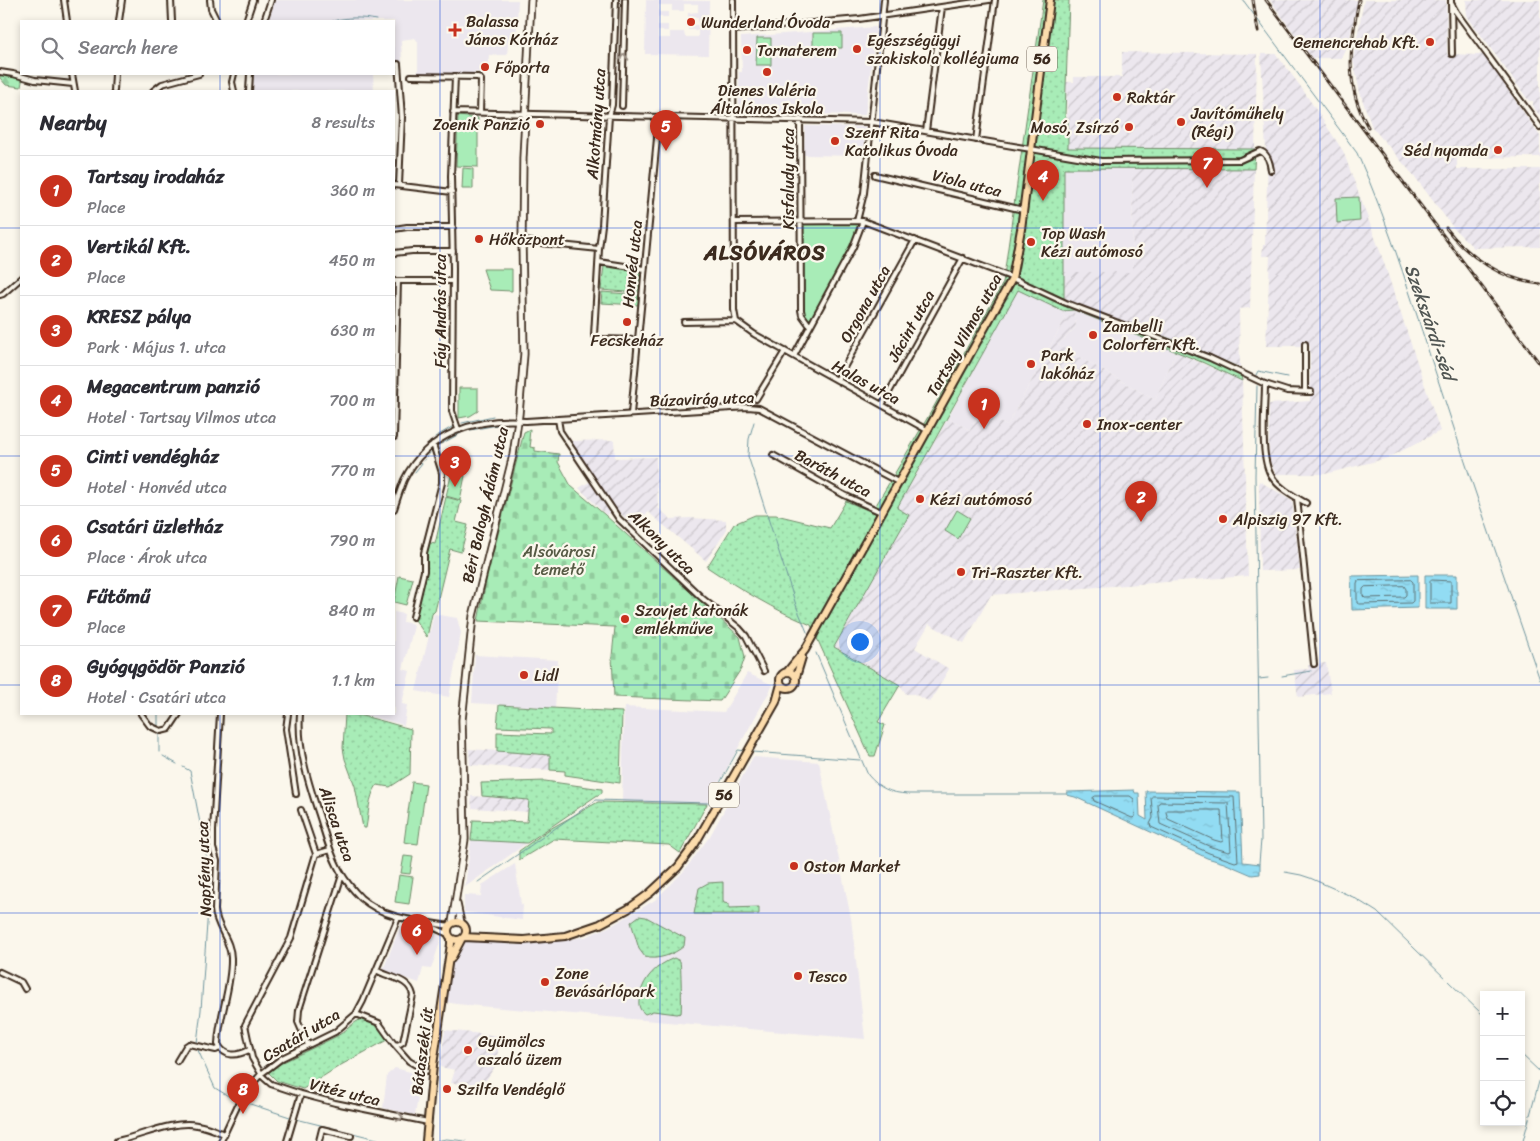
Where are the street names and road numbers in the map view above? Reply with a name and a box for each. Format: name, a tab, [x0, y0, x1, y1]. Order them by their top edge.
road number: 56	[1027, 46, 1057, 72]
street label: Alkotmány utca	[578, 67, 614, 181]
street label: Kisfaludy utca	[774, 127, 803, 230]
street label: Viola utca	[929, 160, 1006, 206]
street label: Honvéd utca	[613, 219, 651, 309]
street label: Fáy András utca	[426, 253, 455, 368]
street label: Orgona utca	[832, 260, 898, 348]
street label: Tartsay Vilmos utca	[918, 268, 1010, 402]
street label: Jácint utca	[879, 285, 943, 368]
street label: Halas utca	[826, 351, 906, 413]
street label: Búzavirág utca	[649, 383, 755, 415]
street label: Béri Balogh Ádám utca	[453, 423, 517, 586]
street label: Baráth utca	[789, 441, 877, 505]
street label: Alkony utca	[621, 502, 702, 582]
street label: Alisca utca	[310, 781, 364, 866]
road number: 56	[709, 782, 739, 808]
street label: Napfény utca	[188, 820, 220, 917]
street label: Csatári utca	[256, 1000, 346, 1070]
street label: Bátaszéki út	[402, 1005, 442, 1097]
street label: Vitéz utca	[307, 1069, 383, 1115]

